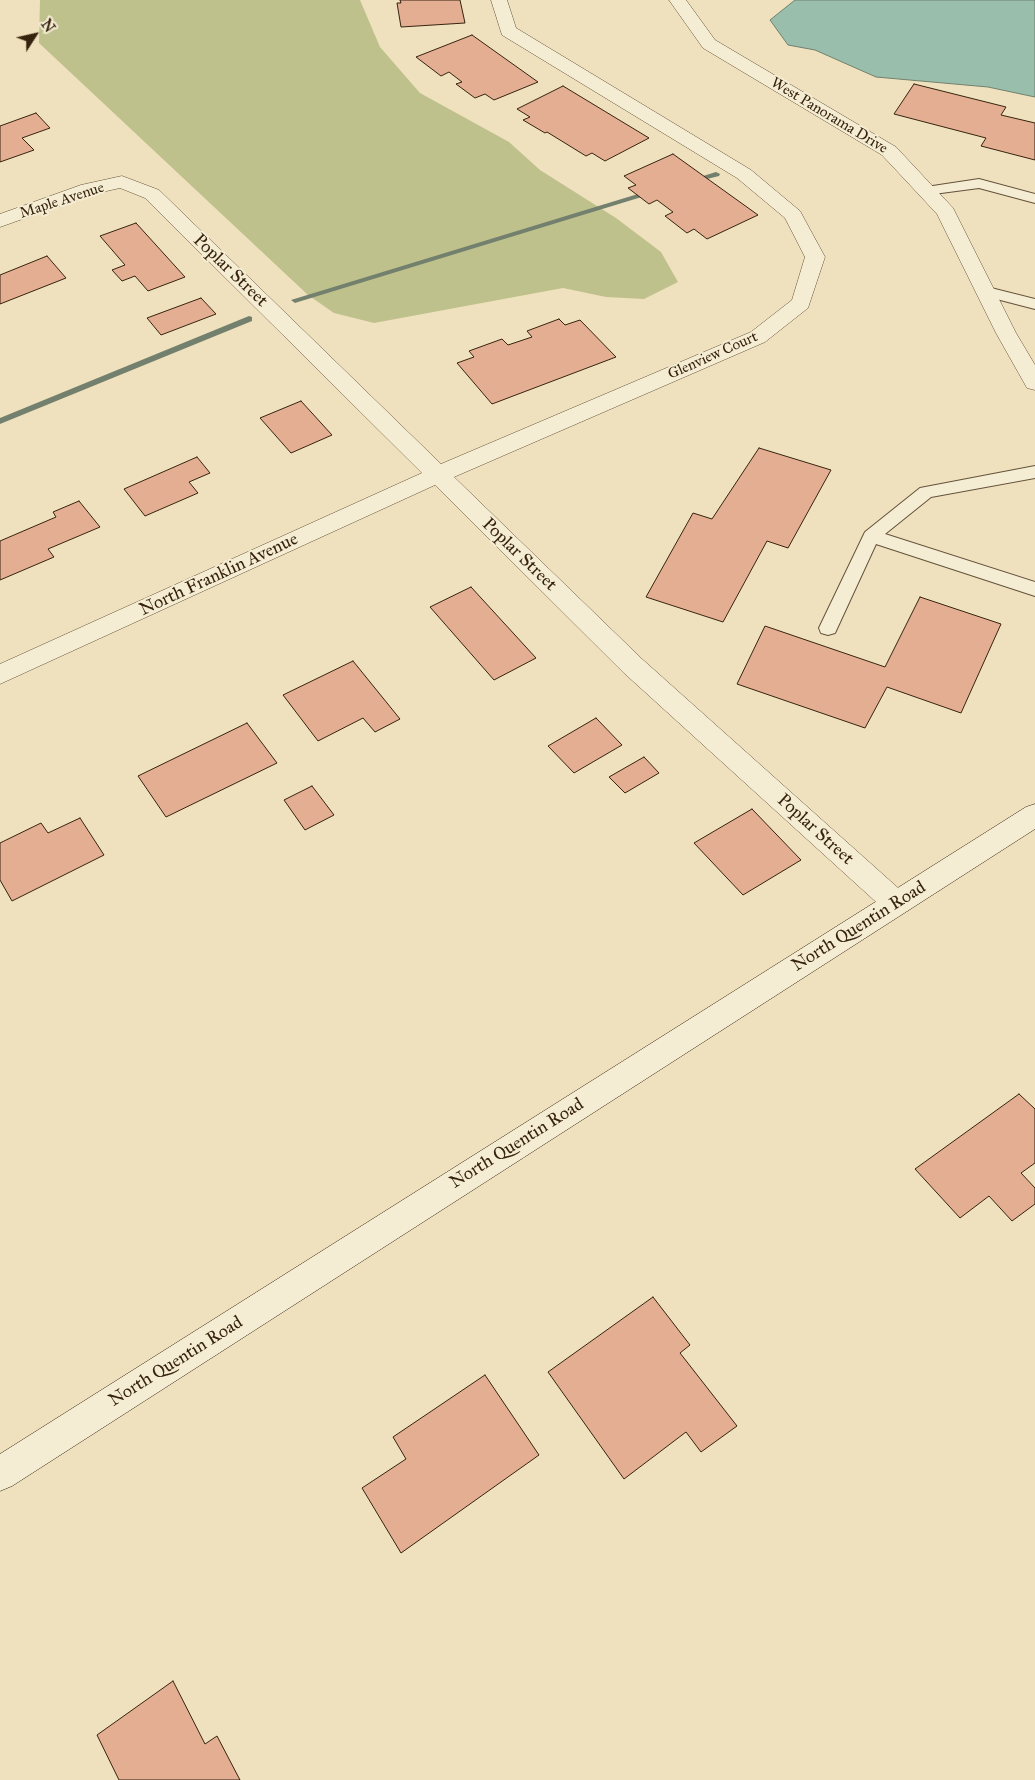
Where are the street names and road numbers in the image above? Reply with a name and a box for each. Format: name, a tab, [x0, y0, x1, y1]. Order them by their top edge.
street label: West Panorama Drive	[767, 74, 891, 158]
street label: Maple Avenue	[17, 179, 107, 223]
street label: Poplar Street	[188, 230, 272, 312]
street label: Glenview Court	[665, 328, 761, 384]
street label: Poplar Street	[477, 514, 561, 596]
street label: North Franklin Avenue	[136, 529, 302, 621]
street label: Poplar Street	[772, 790, 858, 870]
street label: North Quentin Road	[788, 877, 930, 977]
street label: North Quentin Road	[446, 1094, 588, 1194]
street label: North Quentin Road	[105, 1312, 247, 1412]

